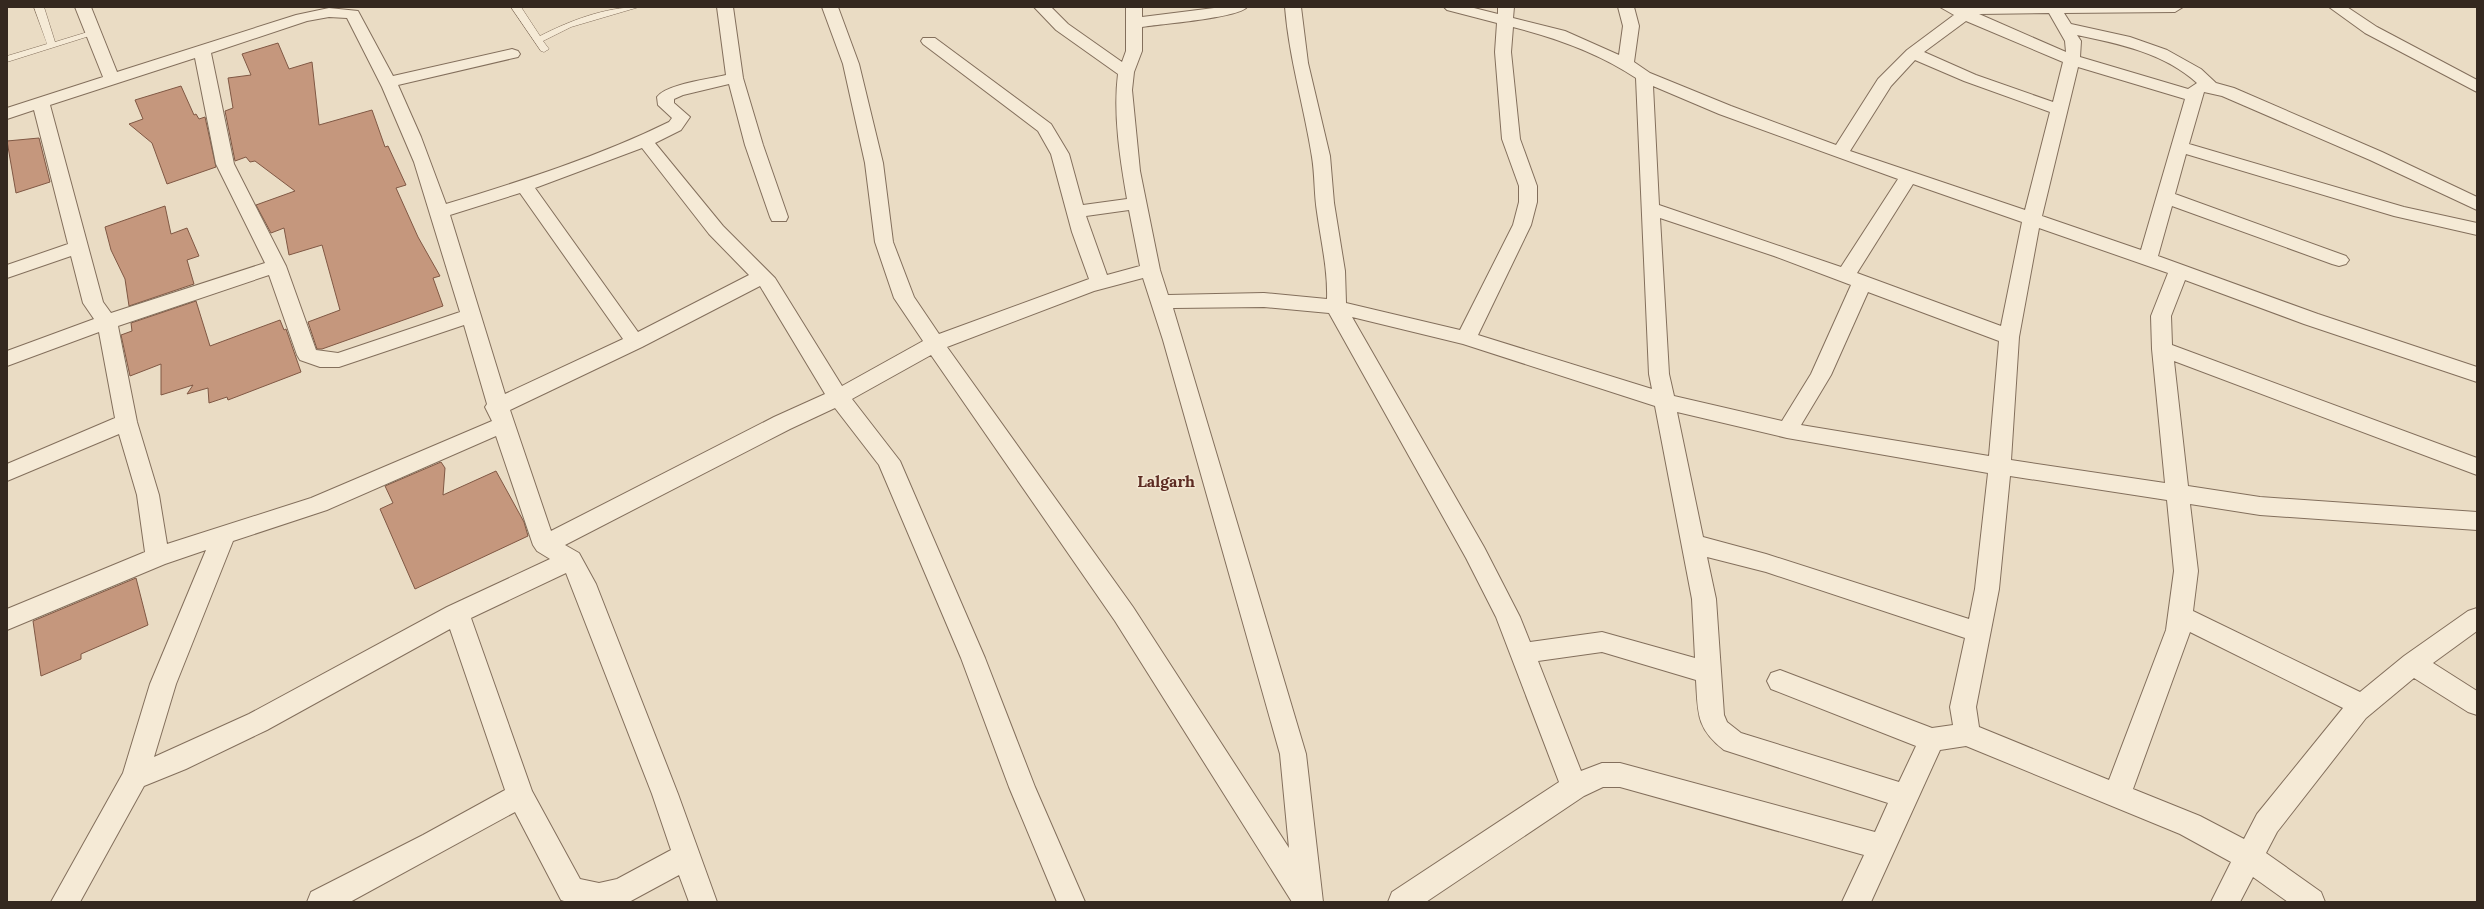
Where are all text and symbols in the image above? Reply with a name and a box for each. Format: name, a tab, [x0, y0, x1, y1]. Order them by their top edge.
district label: Lalgarh	[1137, 471, 1195, 491]

